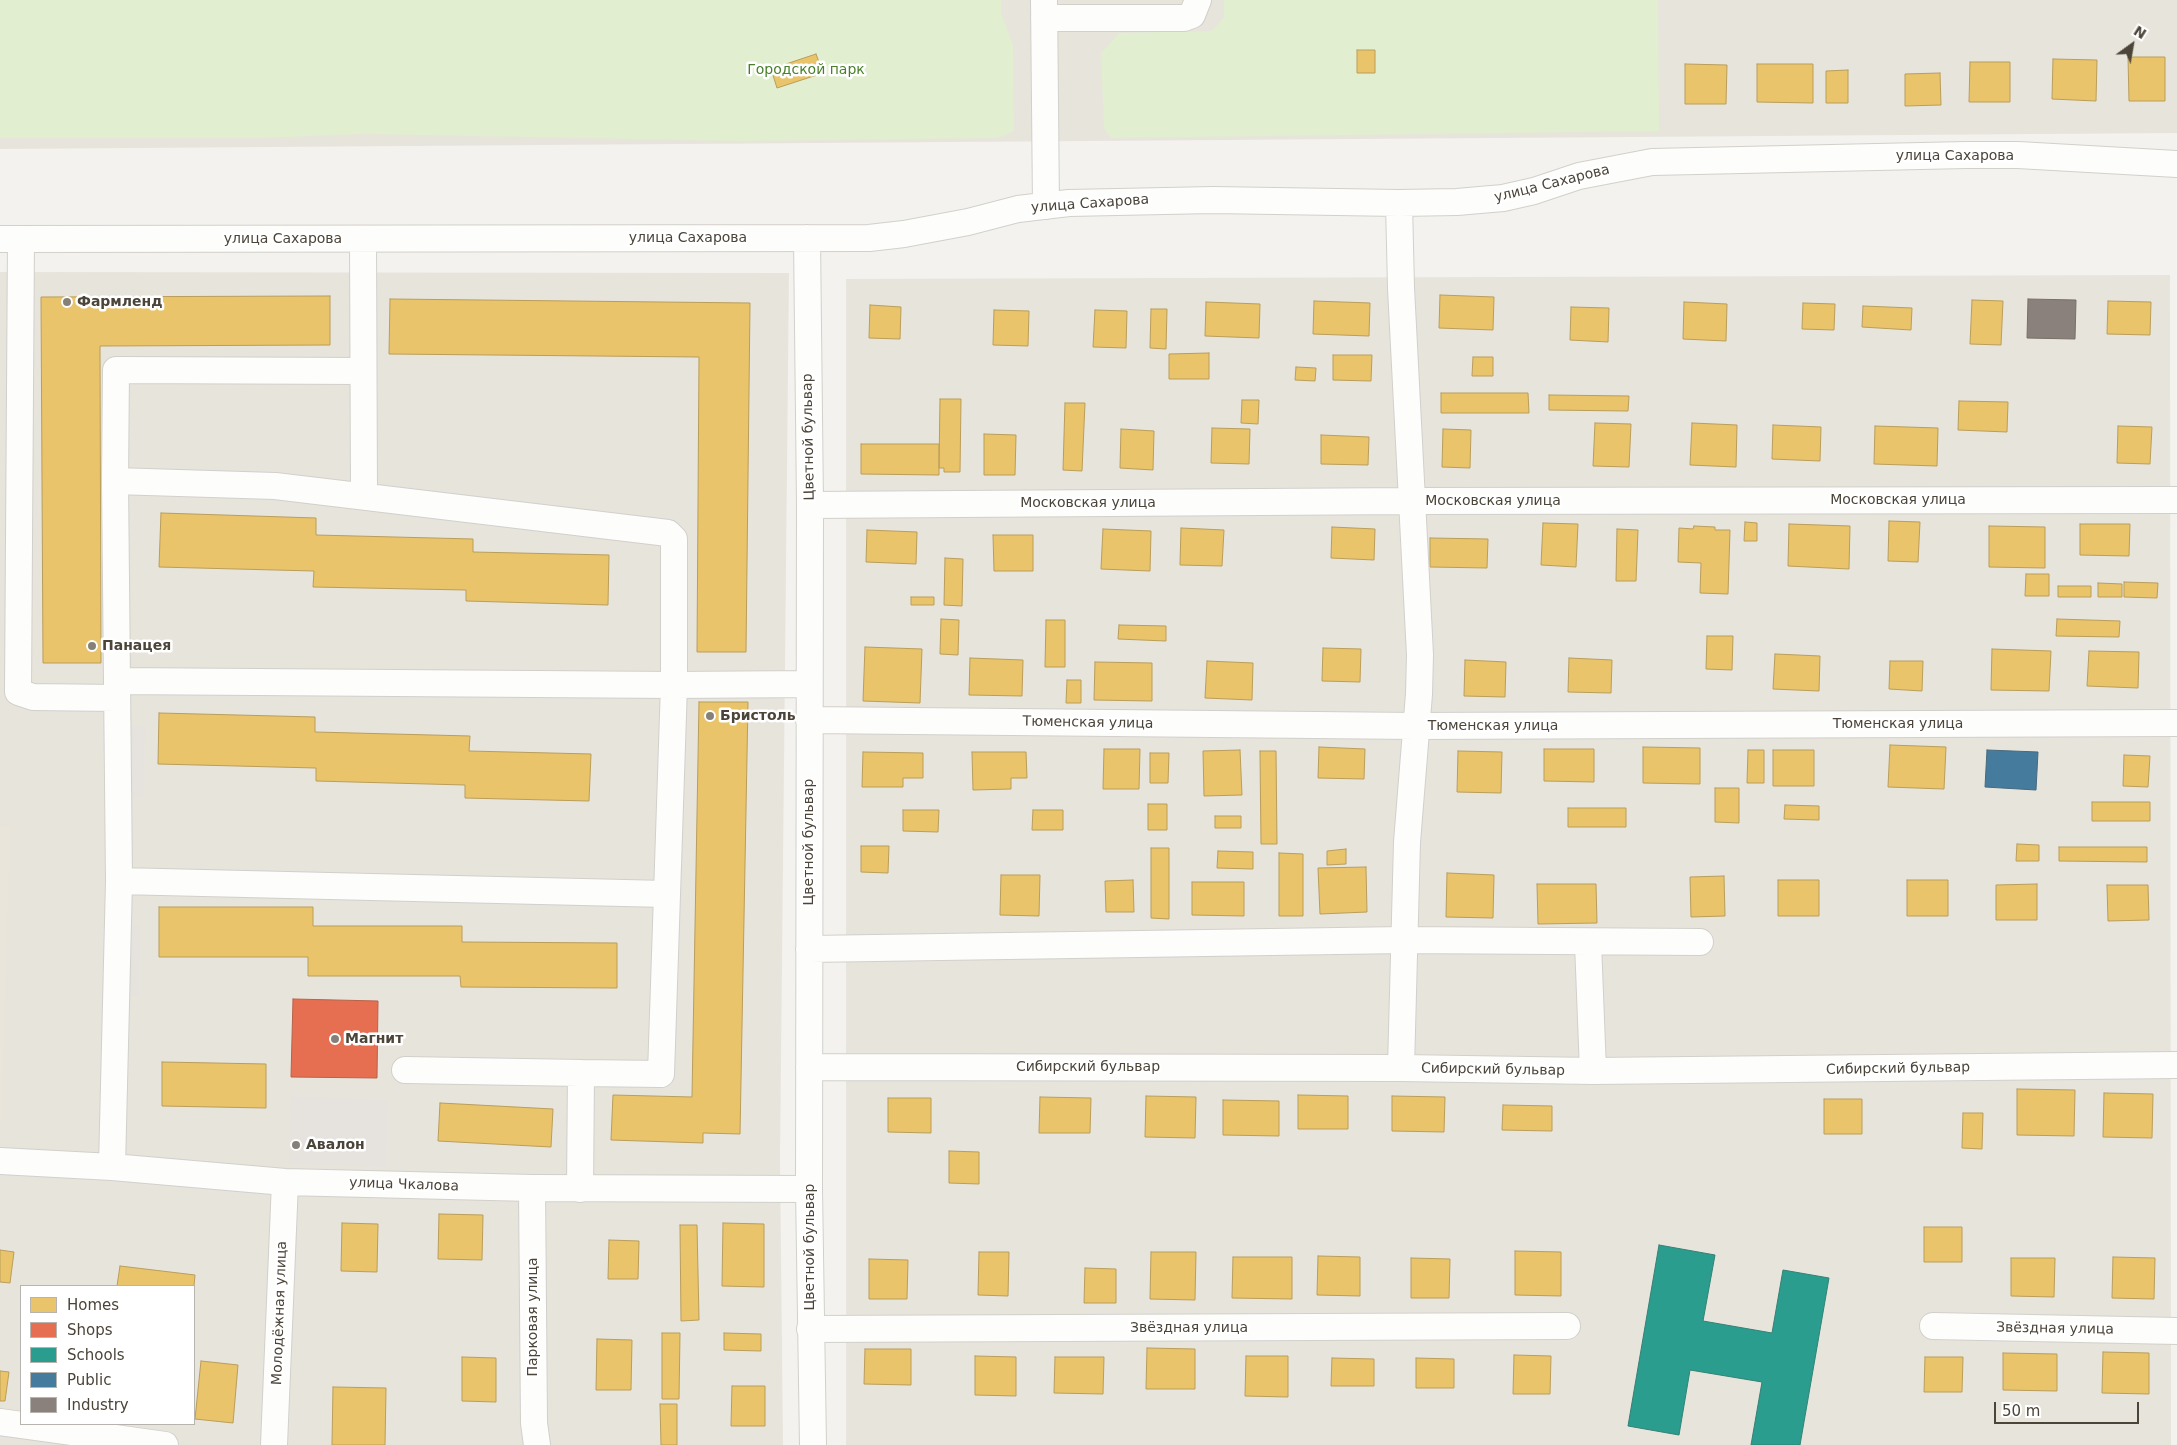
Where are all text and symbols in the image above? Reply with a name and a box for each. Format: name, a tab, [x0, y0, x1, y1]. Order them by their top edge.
north arrow	[2107, 20, 2157, 70]
text: N	[2131, 22, 2149, 42]
park label: Городской парк	[747, 62, 865, 78]
street label: улица Сахарова	[1896, 148, 2014, 164]
street label: улица Сахарова	[1493, 162, 1611, 206]
street label: улица Сахарова	[1030, 191, 1150, 217]
street label: улица Сахарова	[629, 230, 747, 246]
street label: улица Сахарова	[224, 231, 342, 247]
place label: Фармленд	[77, 294, 163, 310]
marker: Фармленд	[61, 296, 73, 308]
street label: Цветной бульвар	[799, 373, 819, 501]
street label: Московская улица	[1830, 492, 1966, 508]
street label: Московская улица	[1425, 493, 1561, 509]
street label: Московская улица	[1020, 495, 1156, 511]
place label: Панацея	[102, 638, 171, 654]
marker: Панацея	[86, 640, 98, 652]
place label: Бристоль	[720, 708, 796, 724]
marker: Бристоль	[704, 710, 716, 722]
street label: Тюменская улица	[1023, 713, 1153, 733]
street label: Тюменская улица	[1833, 716, 1963, 732]
street label: Тюменская улица	[1428, 718, 1558, 734]
street label: Цветной бульвар	[801, 779, 817, 905]
place label: Магнит	[345, 1031, 403, 1047]
marker: Магнит	[329, 1033, 341, 1045]
street label: Сибирский бульвар	[1016, 1059, 1160, 1075]
street label: Сибирский бульвар	[1826, 1059, 1970, 1079]
street label: Сибирский бульвар	[1421, 1060, 1565, 1080]
place label: Авалон	[306, 1137, 365, 1153]
marker: Авалон	[290, 1139, 302, 1151]
street label: улица Чкалова	[349, 1175, 459, 1195]
street label: Цветной бульвар	[802, 1184, 818, 1310]
street label: Молодёжная улица	[269, 1241, 291, 1385]
street label: Парковая улица	[525, 1257, 541, 1377]
legend	[20, 1285, 195, 1425]
text: Homes	[67, 1296, 119, 1314]
street label: Звёздная улица	[1130, 1320, 1248, 1336]
street label: Звёздная улица	[1996, 1320, 2114, 1338]
text: Shops	[67, 1321, 113, 1339]
text: Schools	[67, 1346, 125, 1364]
text: Public	[67, 1371, 111, 1389]
scale bar	[1997, 1392, 2142, 1424]
text: Industry	[67, 1396, 129, 1414]
text: 50 m	[2002, 1402, 2040, 1420]

